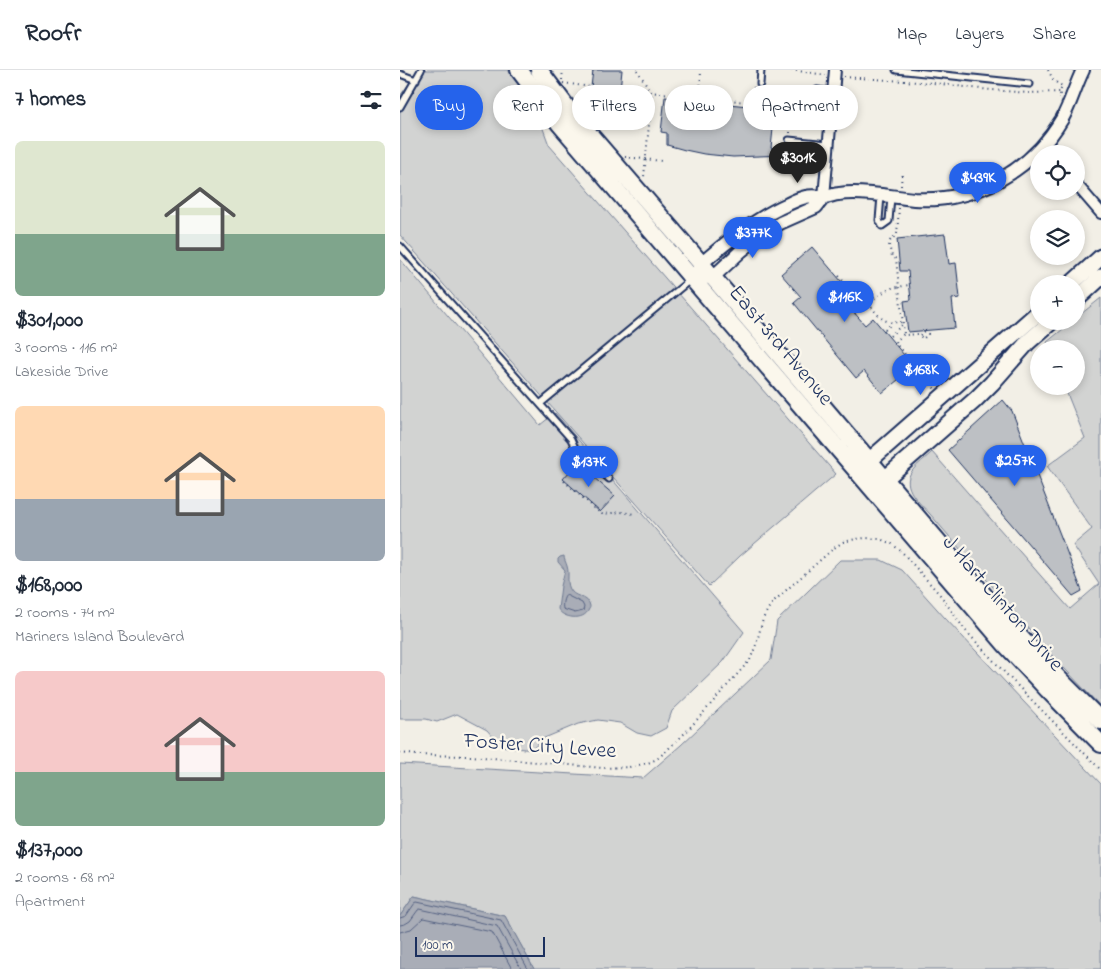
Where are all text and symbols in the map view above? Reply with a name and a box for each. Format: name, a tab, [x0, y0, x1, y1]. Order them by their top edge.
text: Roofr	[25, 17, 81, 52]
text: Map	[897, 22, 927, 48]
text: Layers	[955, 22, 1005, 48]
text: Share	[1033, 22, 1076, 48]
text: 7 homes	[15, 85, 86, 115]
chip: Buy	[415, 85, 483, 130]
chip: Rent	[493, 85, 562, 130]
chip: Filters	[572, 85, 655, 130]
chip: New	[665, 85, 733, 130]
chip: Apartment	[743, 85, 858, 130]
icon: filters	[357, 86, 385, 114]
pin: $301K	[763, 142, 833, 184]
map controls	[1030, 145, 1085, 395]
button: locate	[1030, 145, 1085, 200]
text: $301K	[780, 146, 816, 170]
pin: $439K	[943, 162, 1013, 204]
text: $439K	[960, 166, 996, 190]
icon: home	[155, 174, 245, 264]
button: layers	[1030, 210, 1085, 265]
pin: $377K	[718, 216, 788, 259]
text: $377K	[734, 221, 772, 245]
button: +	[1030, 275, 1085, 330]
street label: East 3rd Avenue	[720, 279, 840, 413]
pin: $116K	[810, 280, 880, 323]
text: $116K	[828, 285, 862, 309]
text: $301,000	[15, 306, 83, 336]
text: 3 rooms · 116 m²	[15, 336, 118, 360]
button: −	[1030, 340, 1085, 395]
pin: $168K	[886, 354, 956, 396]
text: $168K	[903, 358, 939, 382]
text: Lakeside Drive	[15, 360, 108, 384]
icon: home	[155, 439, 245, 529]
pin: $257K	[980, 444, 1050, 487]
pin: $137K	[554, 446, 624, 488]
text: $257K	[994, 449, 1036, 473]
text: $137K	[571, 450, 607, 474]
street label: J Hart Clinton Drive	[933, 528, 1071, 680]
text: $168,000	[15, 571, 82, 601]
text: 2 rooms · 74 m²	[15, 601, 115, 625]
text: Mariners Island Boulevard	[15, 625, 184, 649]
icon: home	[155, 704, 245, 794]
street label: Foster City Levee	[462, 726, 617, 769]
text: $137,000	[15, 836, 83, 866]
text: 2 rooms · 68 m²	[15, 866, 115, 890]
text: Apartment	[15, 890, 85, 914]
scale bar	[415, 934, 545, 957]
text: 100 m	[422, 935, 453, 956]

